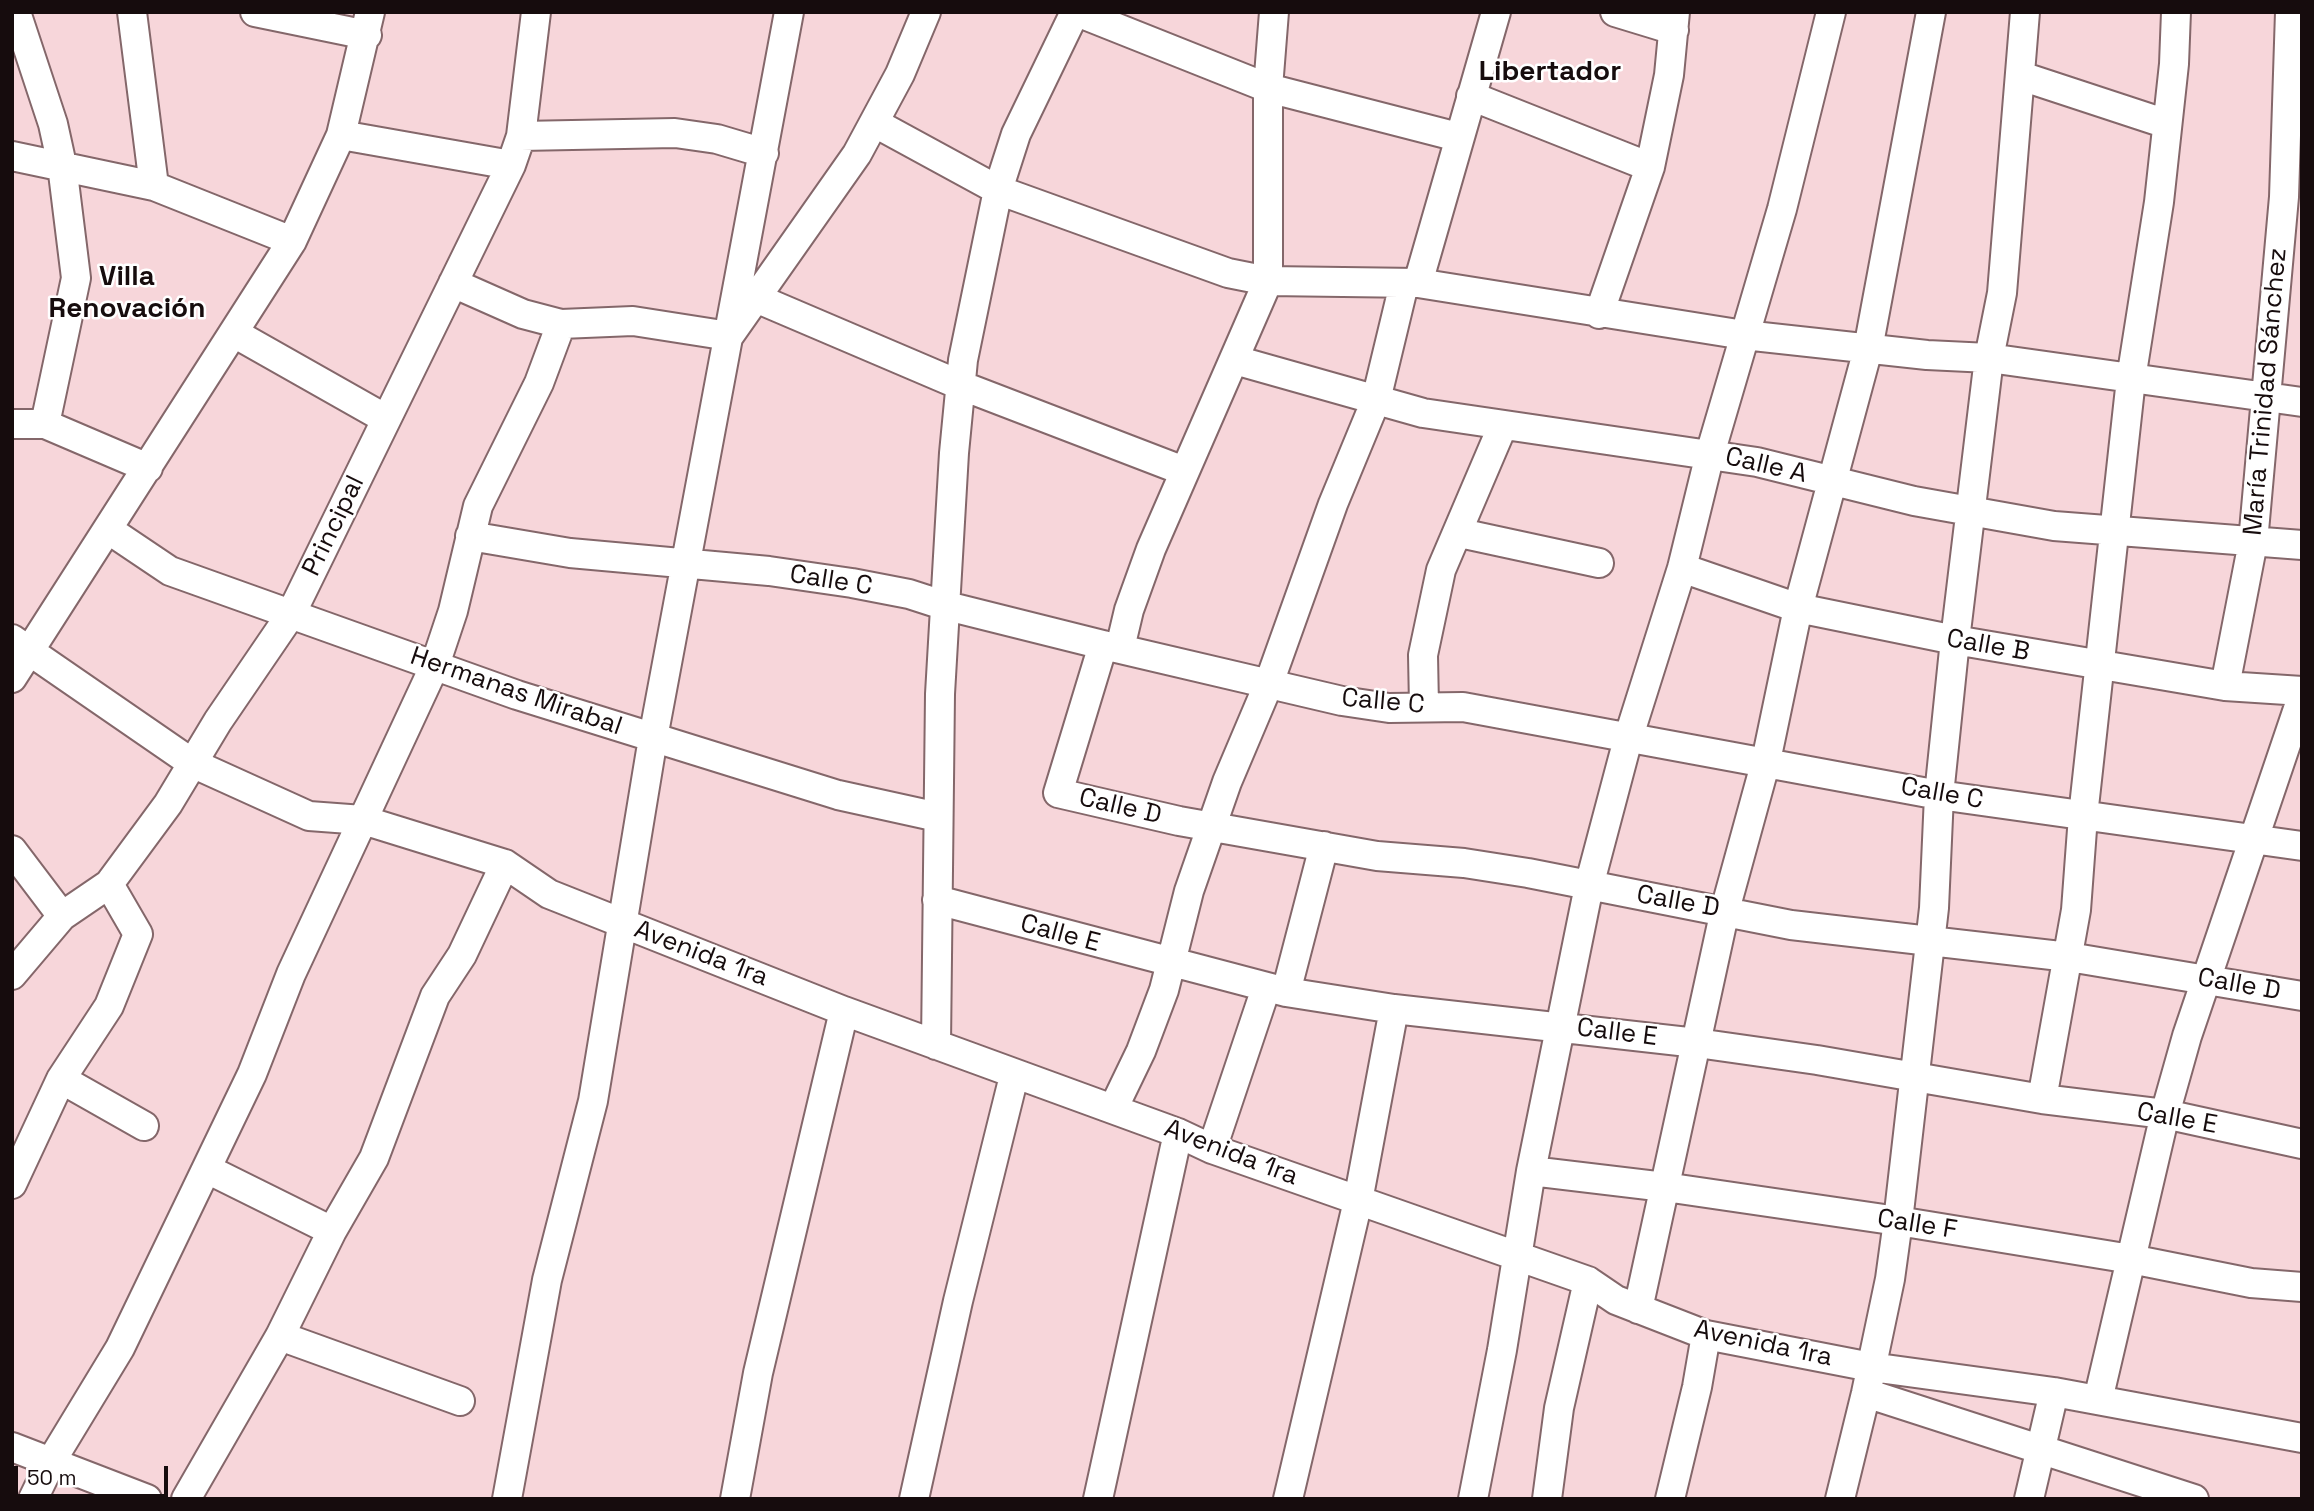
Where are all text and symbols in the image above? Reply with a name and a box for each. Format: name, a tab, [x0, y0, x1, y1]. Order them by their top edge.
district label: Libertador	[1479, 55, 1621, 89]
street label: María Trinidad Sánchez	[2238, 247, 2294, 537]
district label: Villa Renovación	[49, 260, 205, 326]
street label: Calle A	[1722, 441, 1810, 491]
street label: Principal	[296, 471, 372, 581]
street label: Calle C	[787, 559, 875, 603]
street label: Calle B	[1944, 623, 2032, 669]
street label: Hermanas Mirabal	[406, 641, 626, 743]
street label: Calle C	[1340, 683, 1426, 721]
street label: Calle C	[1898, 771, 1986, 817]
street label: Calle D	[1076, 782, 1164, 832]
street label: Calle D	[1634, 879, 1722, 925]
street label: Calle E	[1017, 908, 1103, 960]
street label: Avenida 1ra	[630, 914, 772, 994]
street label: Calle D	[2195, 962, 2283, 1008]
street label: Calle E	[1575, 1013, 1659, 1053]
street label: Calle E	[2134, 1097, 2220, 1141]
street label: Avenida 1ra	[1160, 1113, 1302, 1193]
street label: Calle F	[1875, 1203, 1959, 1247]
street label: Avenida 1ra	[1691, 1314, 1835, 1374]
scale bar	[18, 1452, 172, 1496]
text: 50 m	[27, 1464, 77, 1491]

